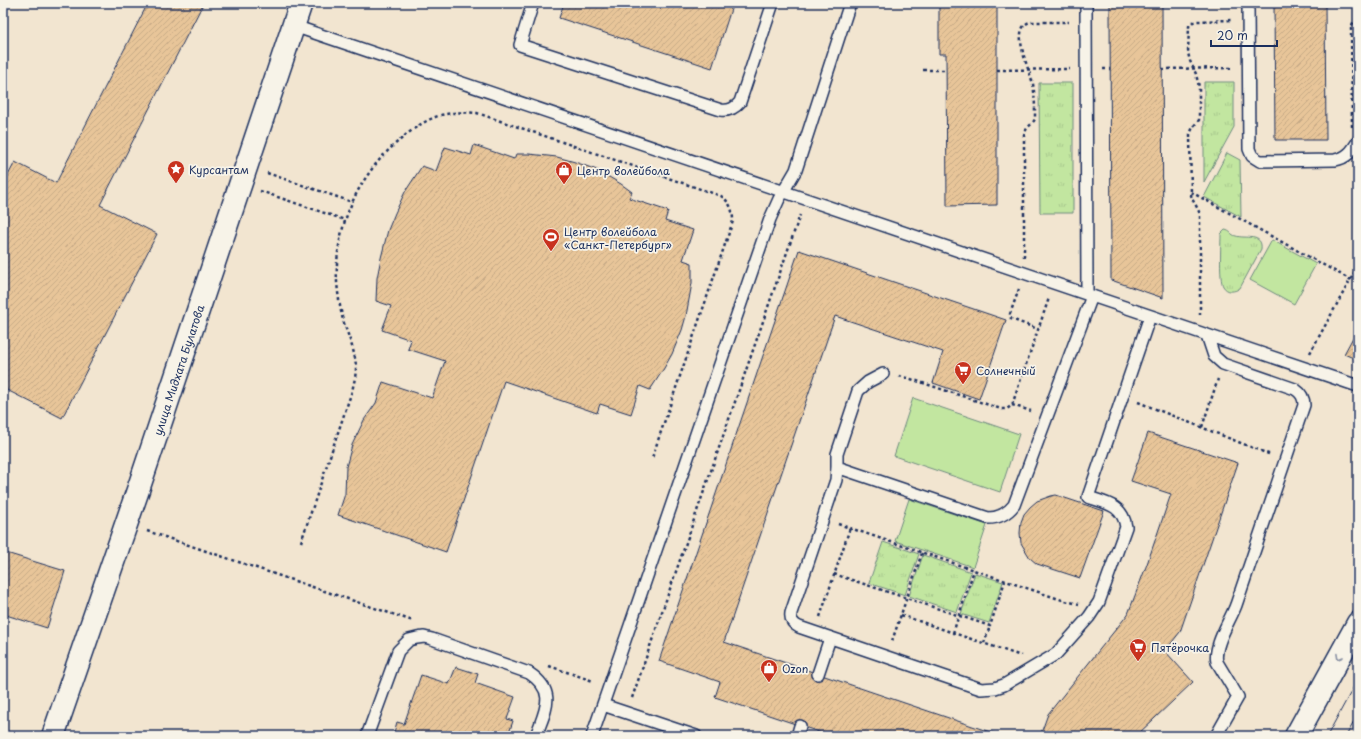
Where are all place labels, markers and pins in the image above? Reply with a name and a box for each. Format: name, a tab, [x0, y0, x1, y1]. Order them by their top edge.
place icon: Курсантам	[166, 159, 186, 184]
shop icon: Центр волейбола	[554, 160, 574, 185]
place label: Курсантам	[189, 161, 249, 178]
place label: Центр волейбола	[577, 162, 670, 179]
place label: Центр волейбола «Санкт-Петербург»	[564, 223, 672, 253]
sports icon: Центр волейбола «Санкт-Петербург»	[541, 227, 561, 252]
supermarket icon: Солнечный	[953, 360, 973, 385]
place label: Солнечный	[976, 362, 1036, 379]
supermarket icon: Пятёрочка	[1128, 637, 1148, 662]
place label: Пятёрочка	[1151, 639, 1209, 656]
shop icon: Ozon	[759, 658, 779, 683]
place label: Ozon	[782, 660, 808, 677]

